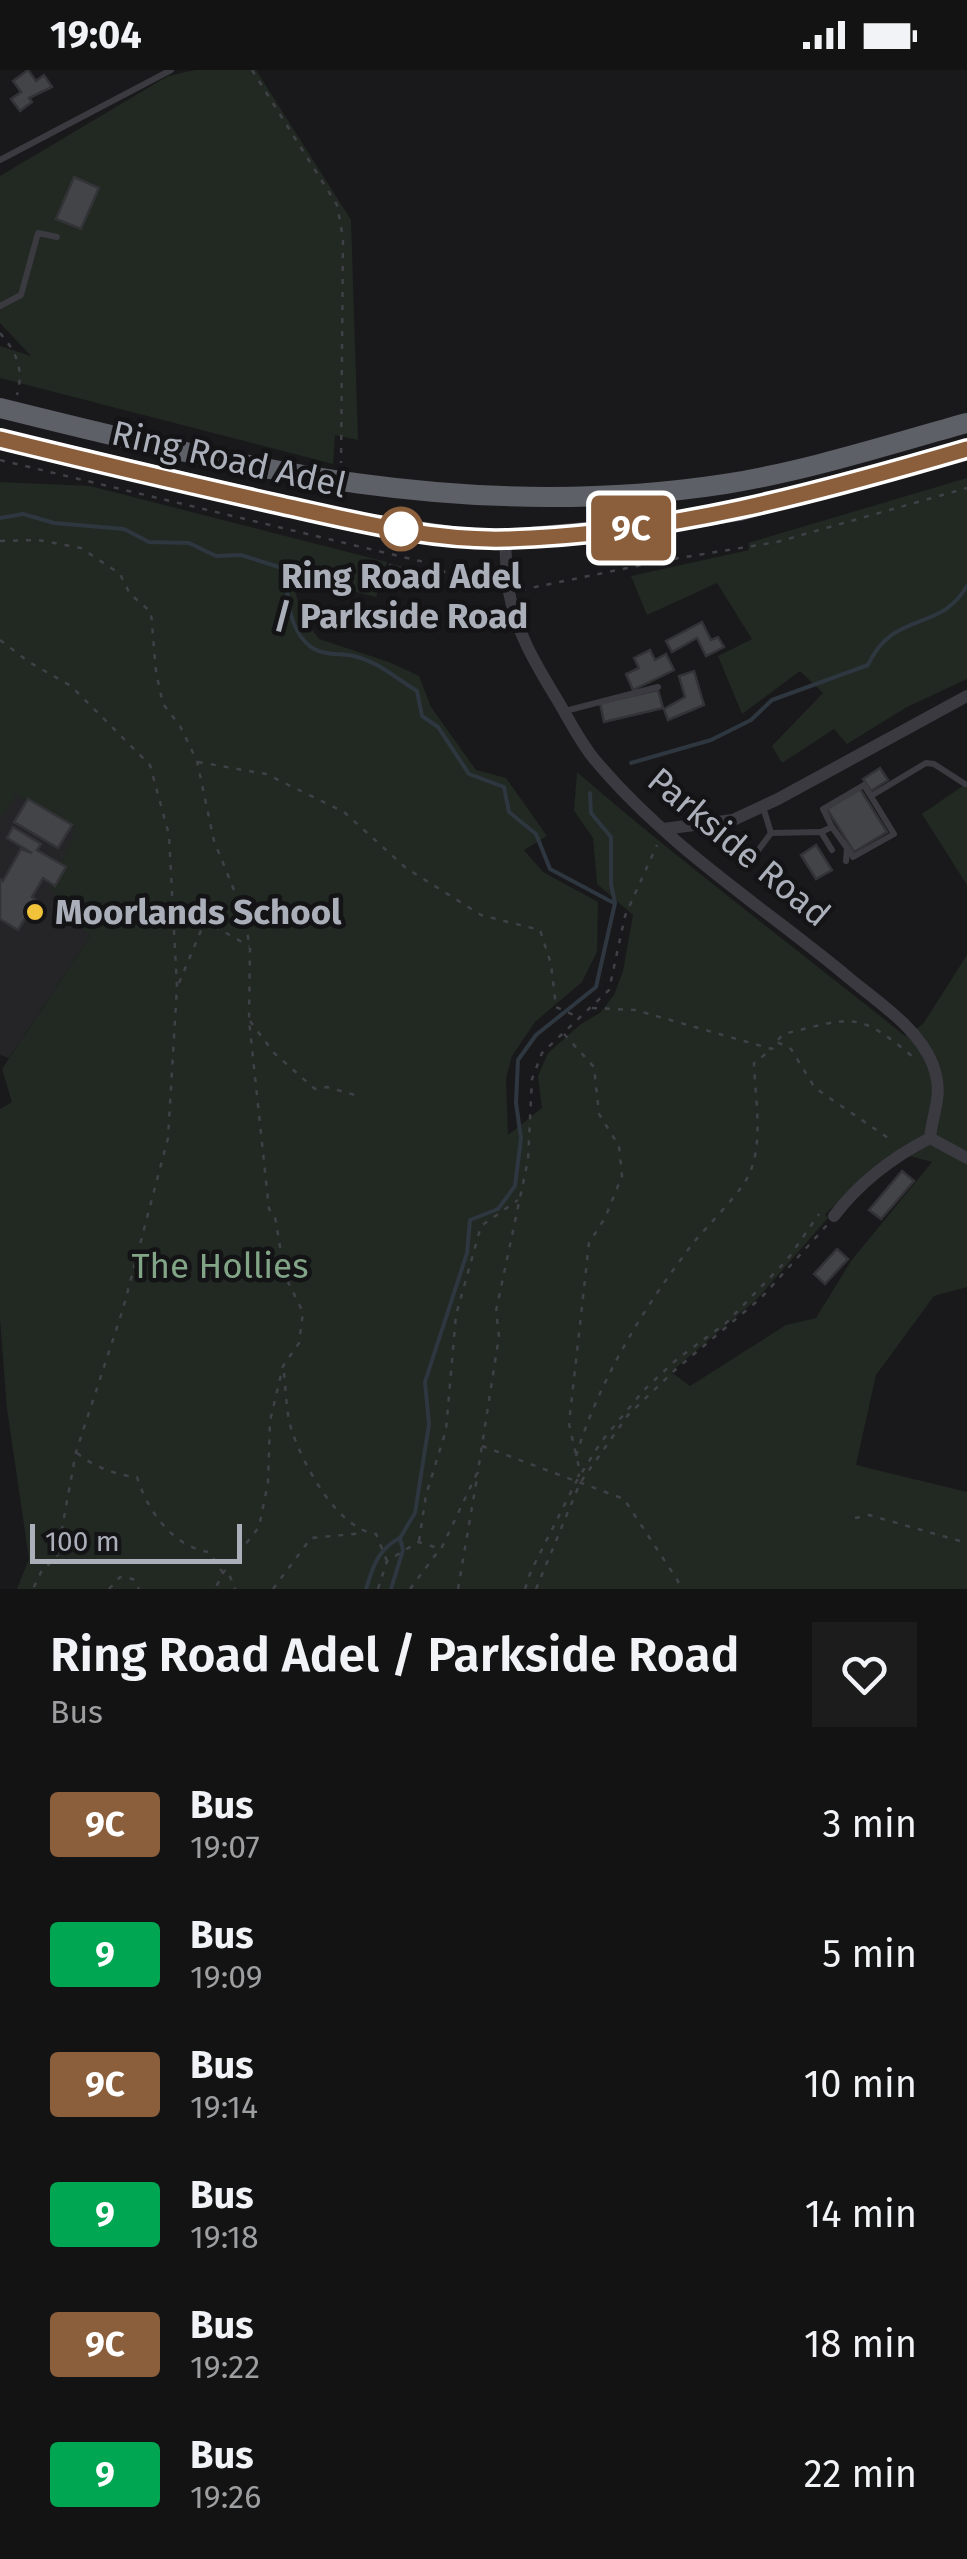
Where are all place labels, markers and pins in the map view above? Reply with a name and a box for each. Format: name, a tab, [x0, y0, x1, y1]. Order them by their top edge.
marker: Ring Road Adel / Parkside Road	[380, 508, 422, 550]
place label: Ring Road Adel / Parkside Road	[274, 555, 528, 637]
place label: Moorlands School	[55, 891, 342, 933]
marker: Moorlands School	[24, 901, 46, 923]

